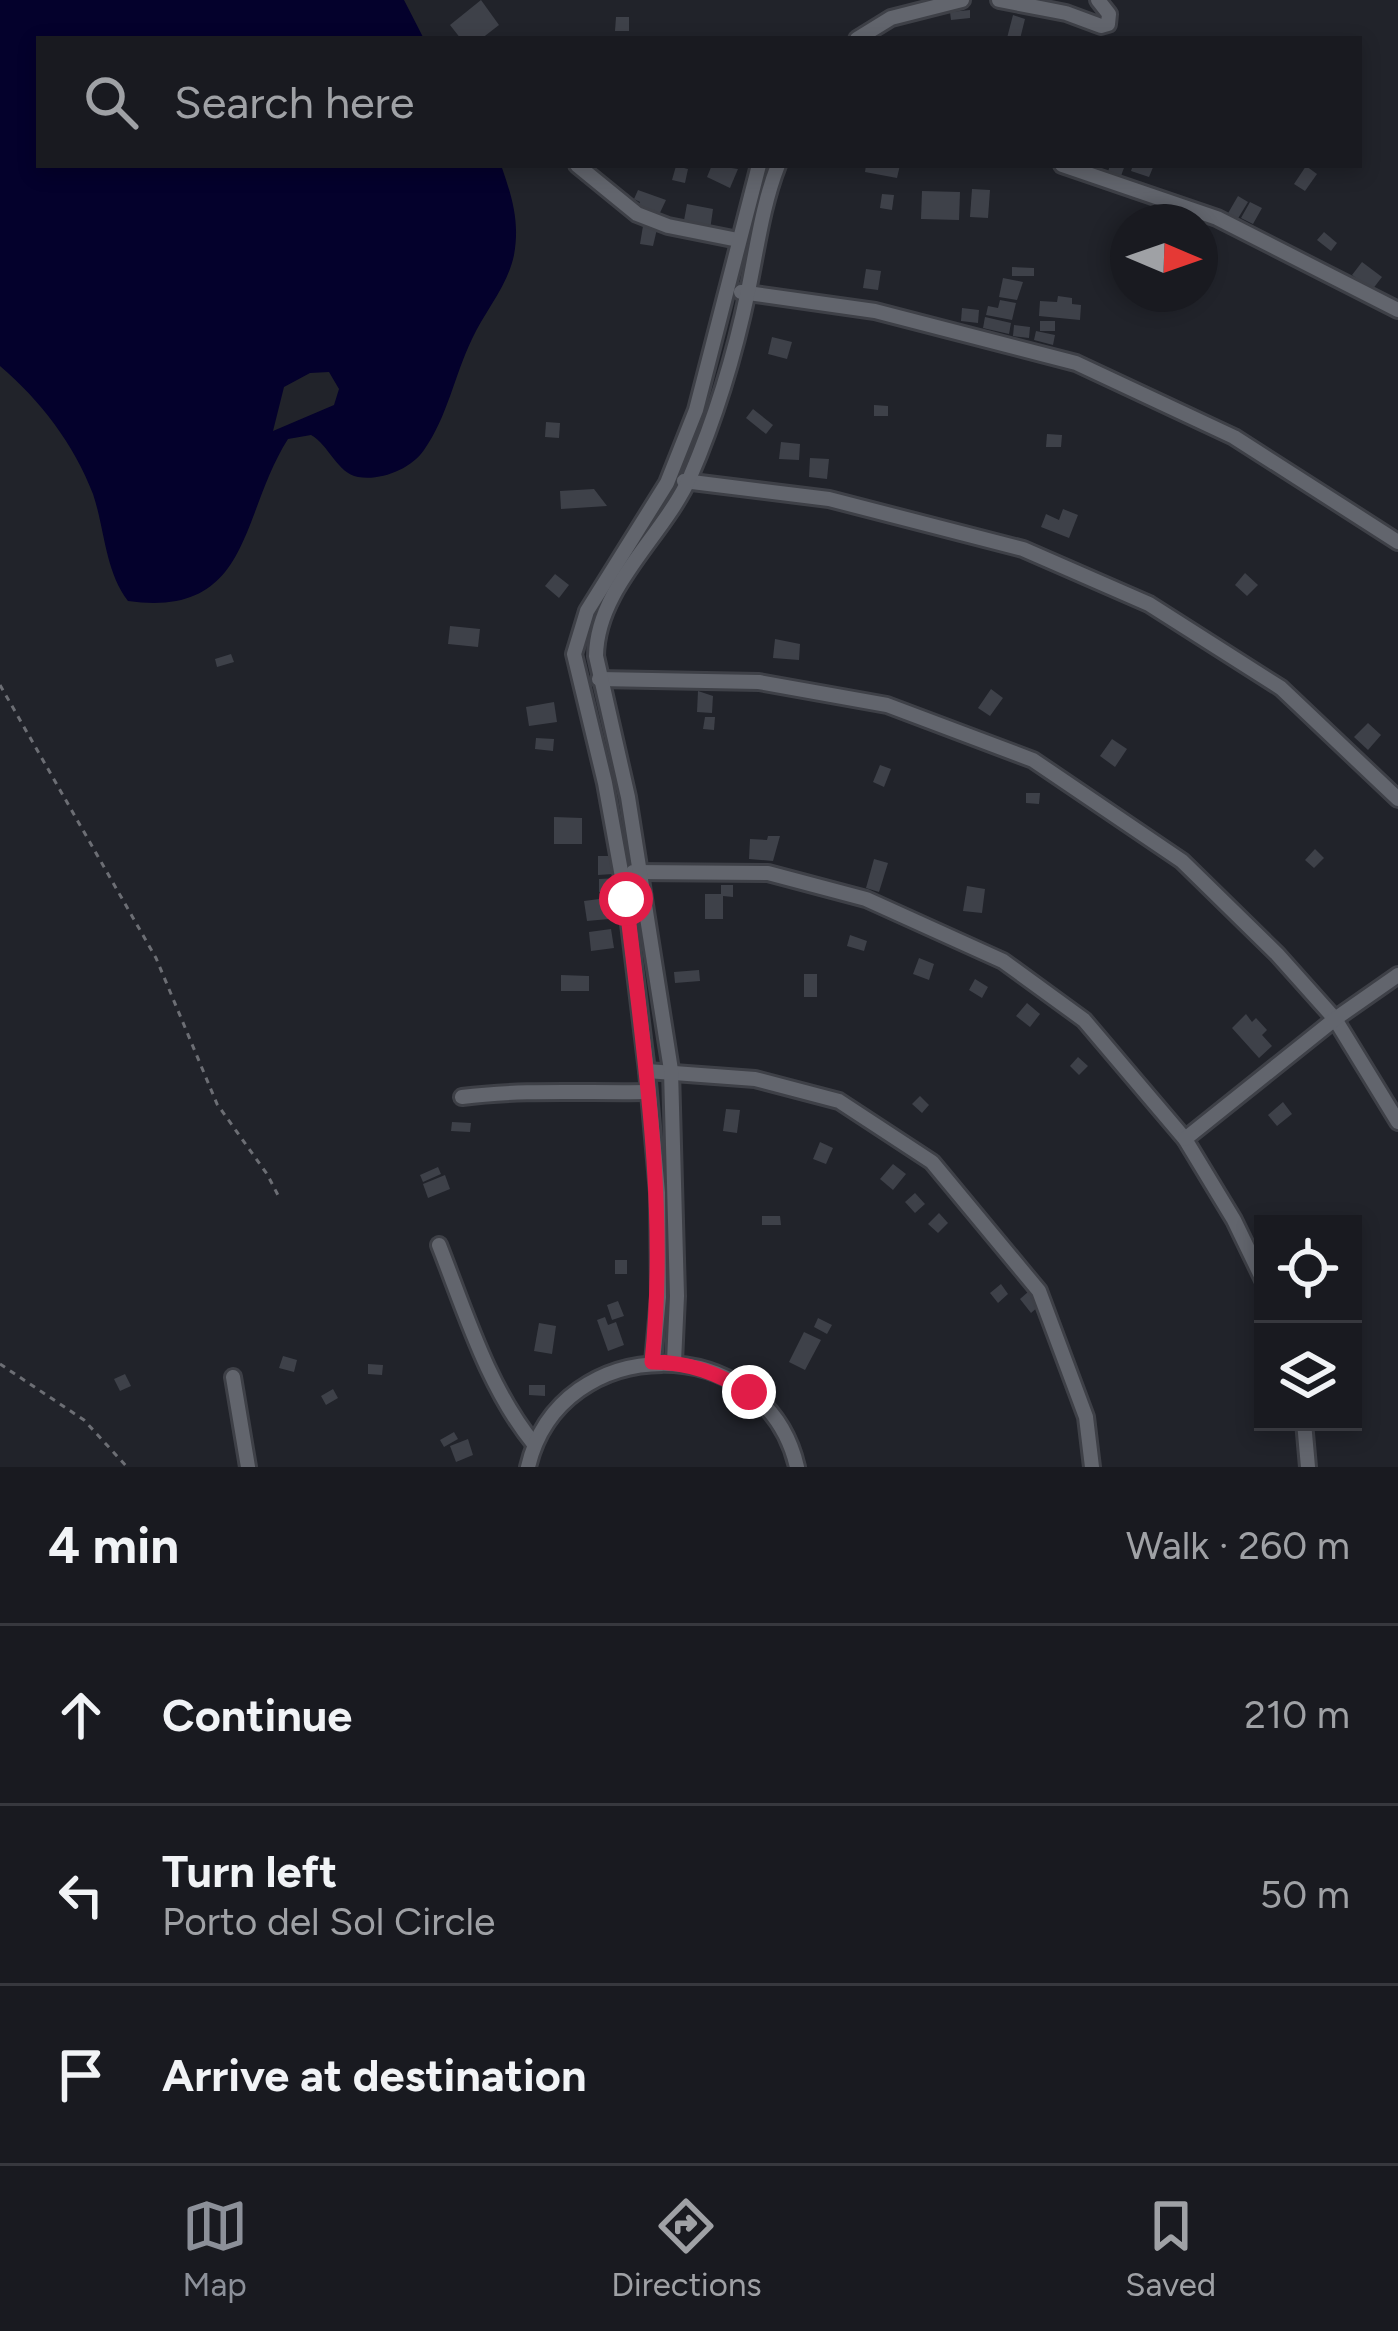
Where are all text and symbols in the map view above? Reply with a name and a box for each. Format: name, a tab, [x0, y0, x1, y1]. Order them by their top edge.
search box	[36, 36, 1362, 168]
icon: search	[78, 69, 144, 135]
text: Search here	[174, 75, 414, 129]
north arrow	[1110, 204, 1218, 312]
route start	[599, 872, 653, 926]
map controls	[1254, 1215, 1362, 1431]
button: locate	[1254, 1215, 1362, 1323]
button: layers	[1254, 1323, 1362, 1431]
route end	[722, 1365, 776, 1419]
text: 4 min	[48, 1515, 179, 1576]
text: Walk · 260 m	[1126, 1522, 1350, 1569]
icon: ahead	[48, 1682, 114, 1748]
text: Continue	[162, 1688, 352, 1742]
text: 210 m	[1244, 1691, 1350, 1738]
text: Turn left	[162, 1844, 337, 1898]
icon: left	[48, 1862, 114, 1928]
text: 50 m	[1260, 1871, 1350, 1918]
text: Porto del Sol Circle	[162, 1898, 495, 1945]
icon: arrive	[48, 2042, 114, 2108]
text: Arrive at destination	[162, 2048, 586, 2102]
tab: Map	[182, 2193, 248, 2304]
tab: Directions	[611, 2193, 762, 2304]
tab: Saved	[1125, 2193, 1216, 2304]

